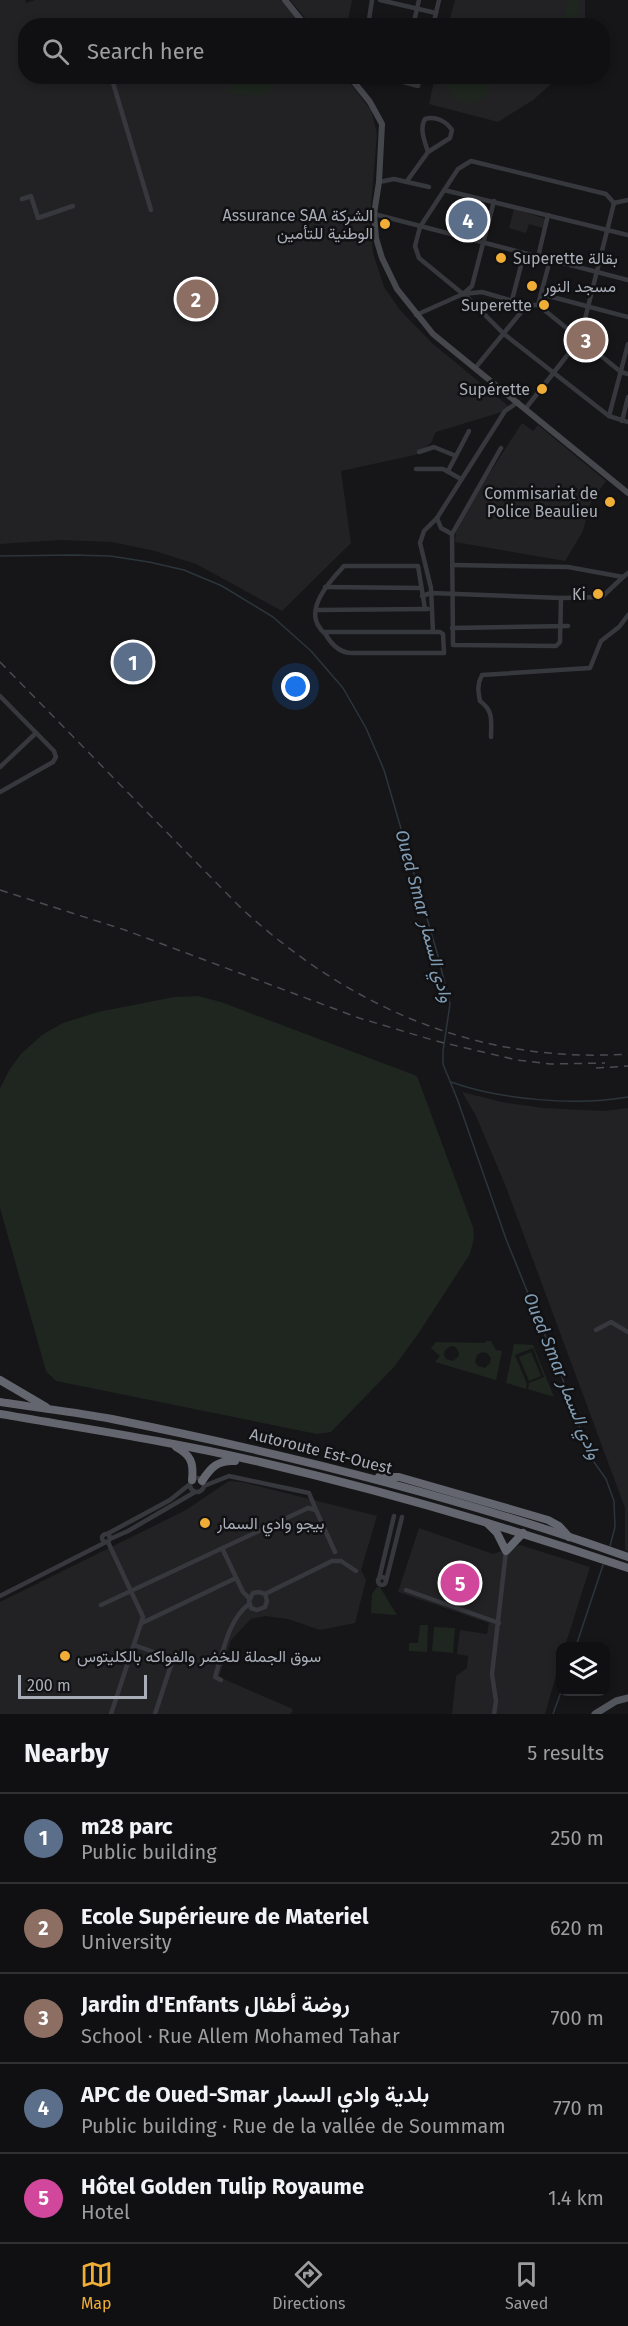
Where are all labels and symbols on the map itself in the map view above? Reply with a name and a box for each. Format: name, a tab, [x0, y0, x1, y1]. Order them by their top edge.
pin: 4	[448, 198, 488, 242]
place label: Assurance SAA الشركة الوطنية للتأمين	[223, 206, 373, 244]
marker: Assurance SAA الشركة الوطنية للتأمين	[378, 217, 392, 231]
place label: Superette بقالة	[513, 249, 618, 268]
marker: Superette بقالة	[494, 251, 508, 265]
pin: 2	[176, 276, 216, 322]
place label: مسجد النور	[543, 277, 616, 297]
marker: مسجد النور	[525, 279, 539, 293]
place label: Superette	[461, 296, 532, 315]
marker: Superette	[537, 298, 551, 312]
pin: 3	[566, 318, 606, 362]
place label: Supérette	[459, 380, 530, 399]
marker: Supérette	[535, 382, 549, 396]
place label: Commisariat de Police Beaulieu	[484, 484, 598, 521]
marker: Commisariat de Police Beaulieu	[603, 495, 617, 509]
place label: Ki	[572, 585, 586, 604]
marker: Ki	[591, 587, 605, 601]
pin: 1	[114, 640, 152, 684]
your location	[281, 672, 310, 701]
water label: Oued Smar وادي السمار	[387, 827, 458, 1006]
water label: Oued Smar وادي السمار	[515, 1289, 606, 1464]
street label: Autoroute Est-Ouest	[248, 1424, 394, 1478]
place label: بيجو وادي السمار	[216, 1514, 324, 1537]
marker: بيجو وادي السمار	[198, 1516, 212, 1530]
pin: 5	[440, 1560, 480, 1606]
place label: سوق الجملة للخضر والفواكه بالكليتوس	[77, 1647, 321, 1667]
marker: سوق الجملة للخضر والفواكه بالكليتوس	[58, 1649, 72, 1663]
scale bar	[18, 1672, 147, 1700]

